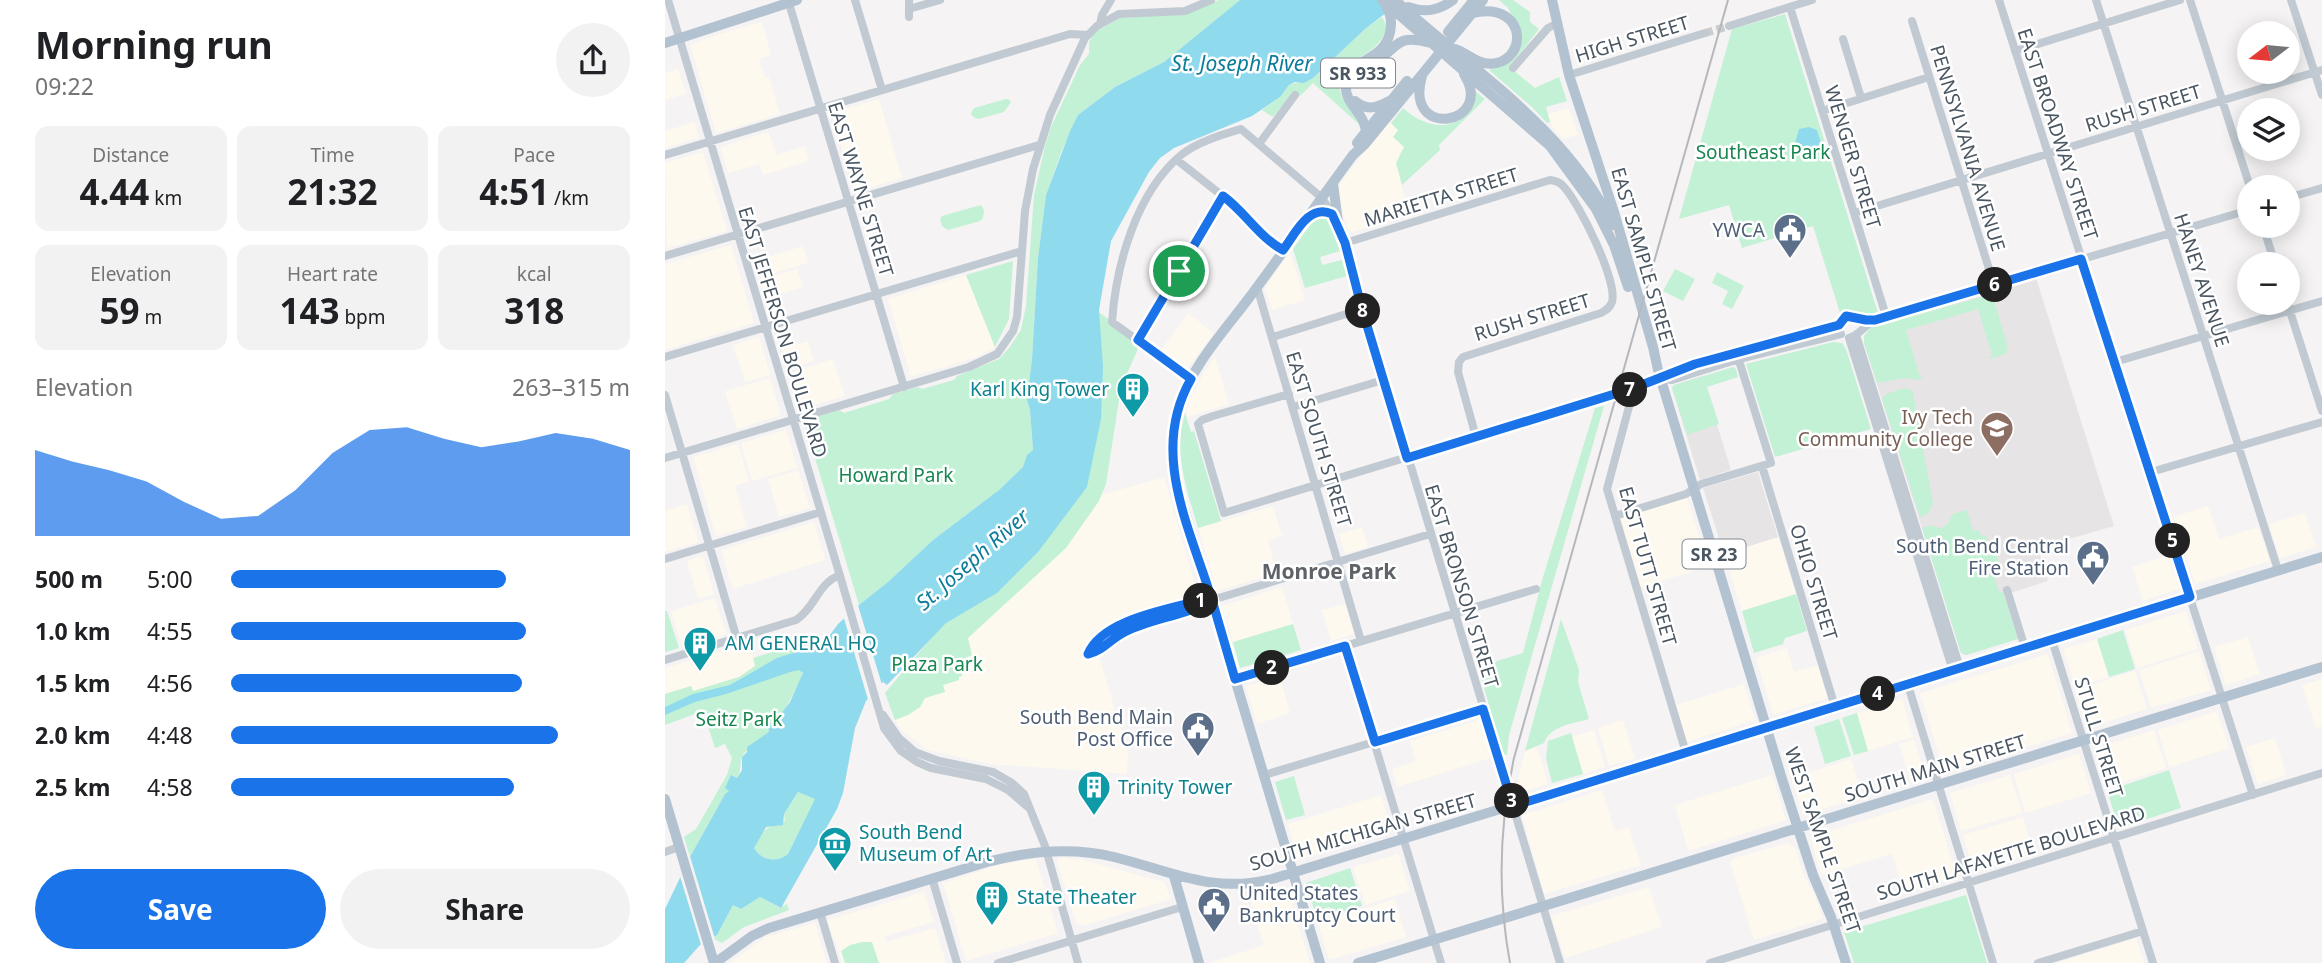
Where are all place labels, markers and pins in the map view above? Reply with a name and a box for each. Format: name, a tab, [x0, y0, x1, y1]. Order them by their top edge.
public building icon: YWCA	[1771, 211, 1809, 260]
place label: YWCA	[1713, 217, 1766, 243]
pin	[1149, 241, 1209, 301]
pin: 6	[1977, 268, 2013, 302]
pin: 8	[1345, 294, 1381, 328]
building icon: Karl King Tower	[1114, 370, 1152, 419]
pin: 7	[1613, 372, 1647, 408]
place label: Karl King Tower	[970, 376, 1109, 402]
place label: Ivy Tech Community College	[1798, 404, 1973, 452]
school or university icon: Ivy Tech Community College	[1978, 409, 2016, 458]
pin: 5	[2155, 524, 2191, 558]
place label: South Bend Central Fire Station	[1896, 533, 2069, 581]
public building icon: South Bend Central Fire Station	[2074, 538, 2112, 587]
pin: 1	[1183, 584, 1219, 618]
building icon: AM GENERAL HQ	[681, 624, 719, 673]
place label: AM GENERAL HQ	[725, 630, 877, 656]
pin: 2	[1255, 650, 1289, 686]
pin: 4	[1861, 676, 1895, 712]
place label: South Bend Main Post Office	[1020, 704, 1173, 752]
public building icon: South Bend Main Post Office	[1179, 709, 1217, 758]
building icon: Trinity Tower	[1075, 768, 1113, 817]
place label: Trinity Tower	[1118, 774, 1232, 800]
pin: 3	[1495, 784, 1529, 818]
place label: South Bend Museum of Art	[859, 819, 992, 867]
museum icon: South Bend Museum of Art	[816, 824, 854, 873]
building icon: State Theater	[973, 878, 1011, 927]
place label: United States Bankruptcy Court	[1239, 880, 1396, 928]
place label: State Theater	[1017, 884, 1137, 910]
public building icon: United States Bankruptcy Court	[1195, 885, 1233, 934]

